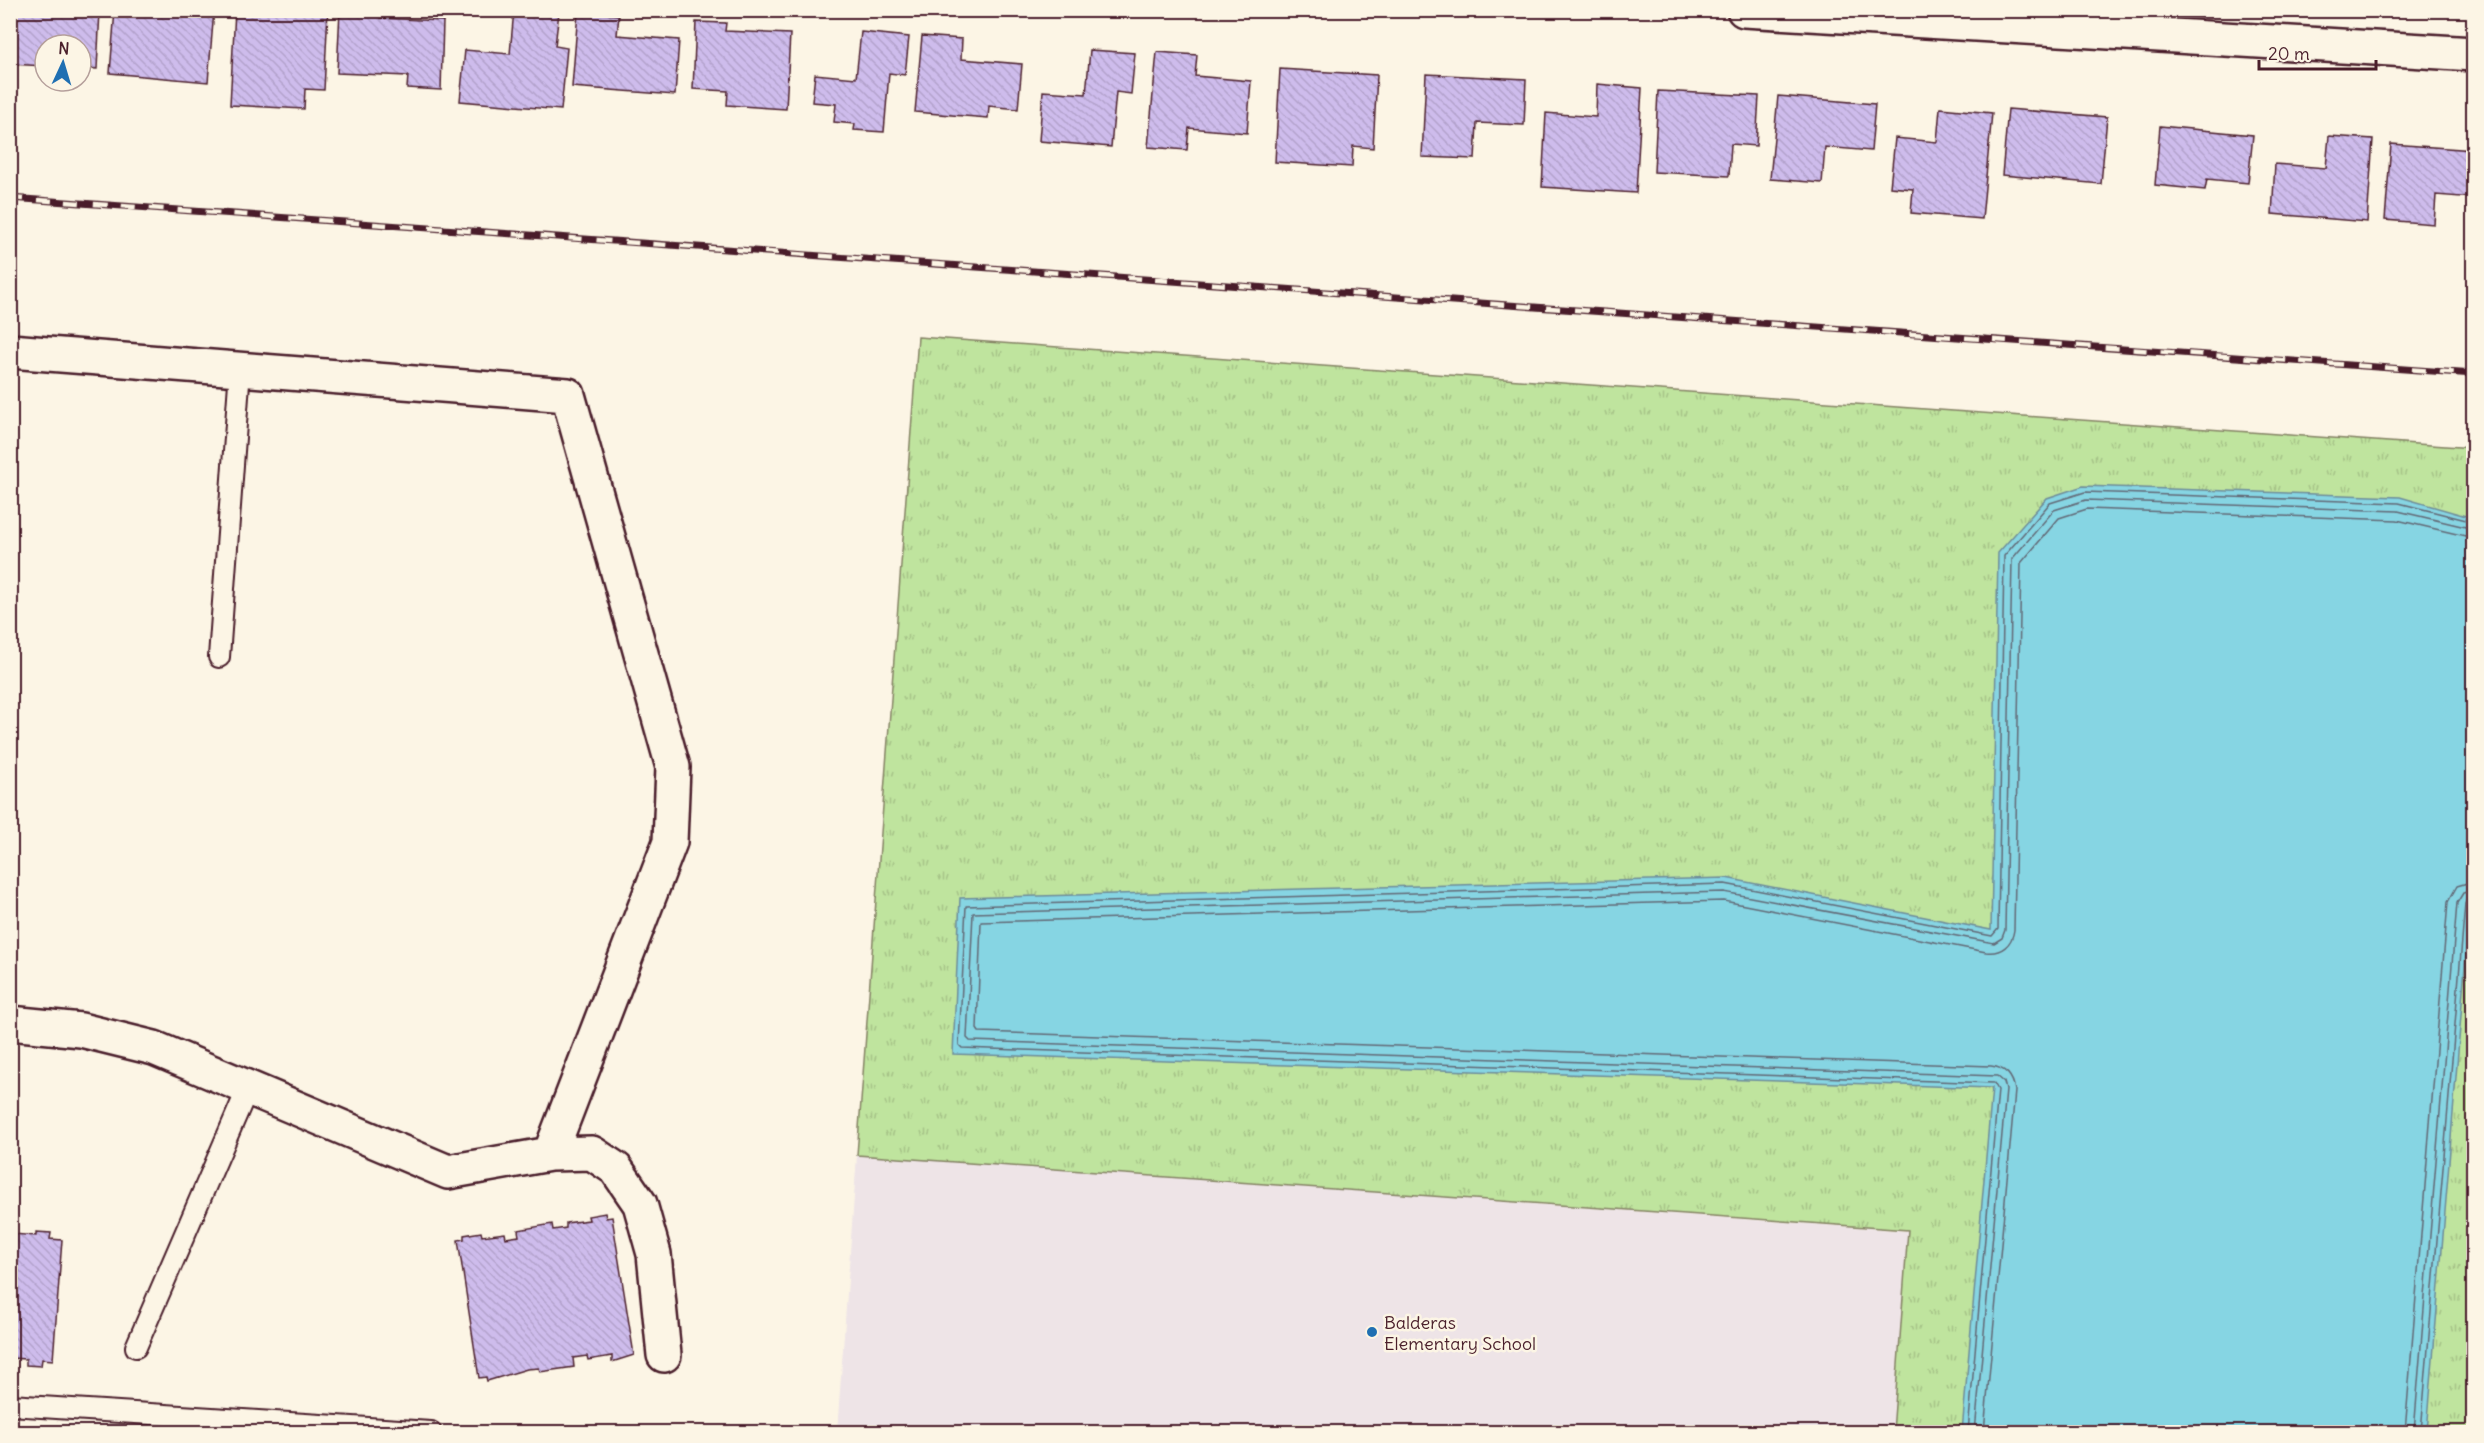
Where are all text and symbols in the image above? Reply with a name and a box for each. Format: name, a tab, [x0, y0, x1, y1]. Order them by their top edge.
north arrow	[33, 33, 93, 93]
scale bar	[2259, 33, 2376, 71]
text: N	[58, 38, 70, 58]
text: 20 m	[2268, 42, 2310, 65]
place label: Balderas Elementary School	[1384, 1311, 1536, 1355]
marker: Balderas Elementary School	[1365, 1325, 1379, 1339]

